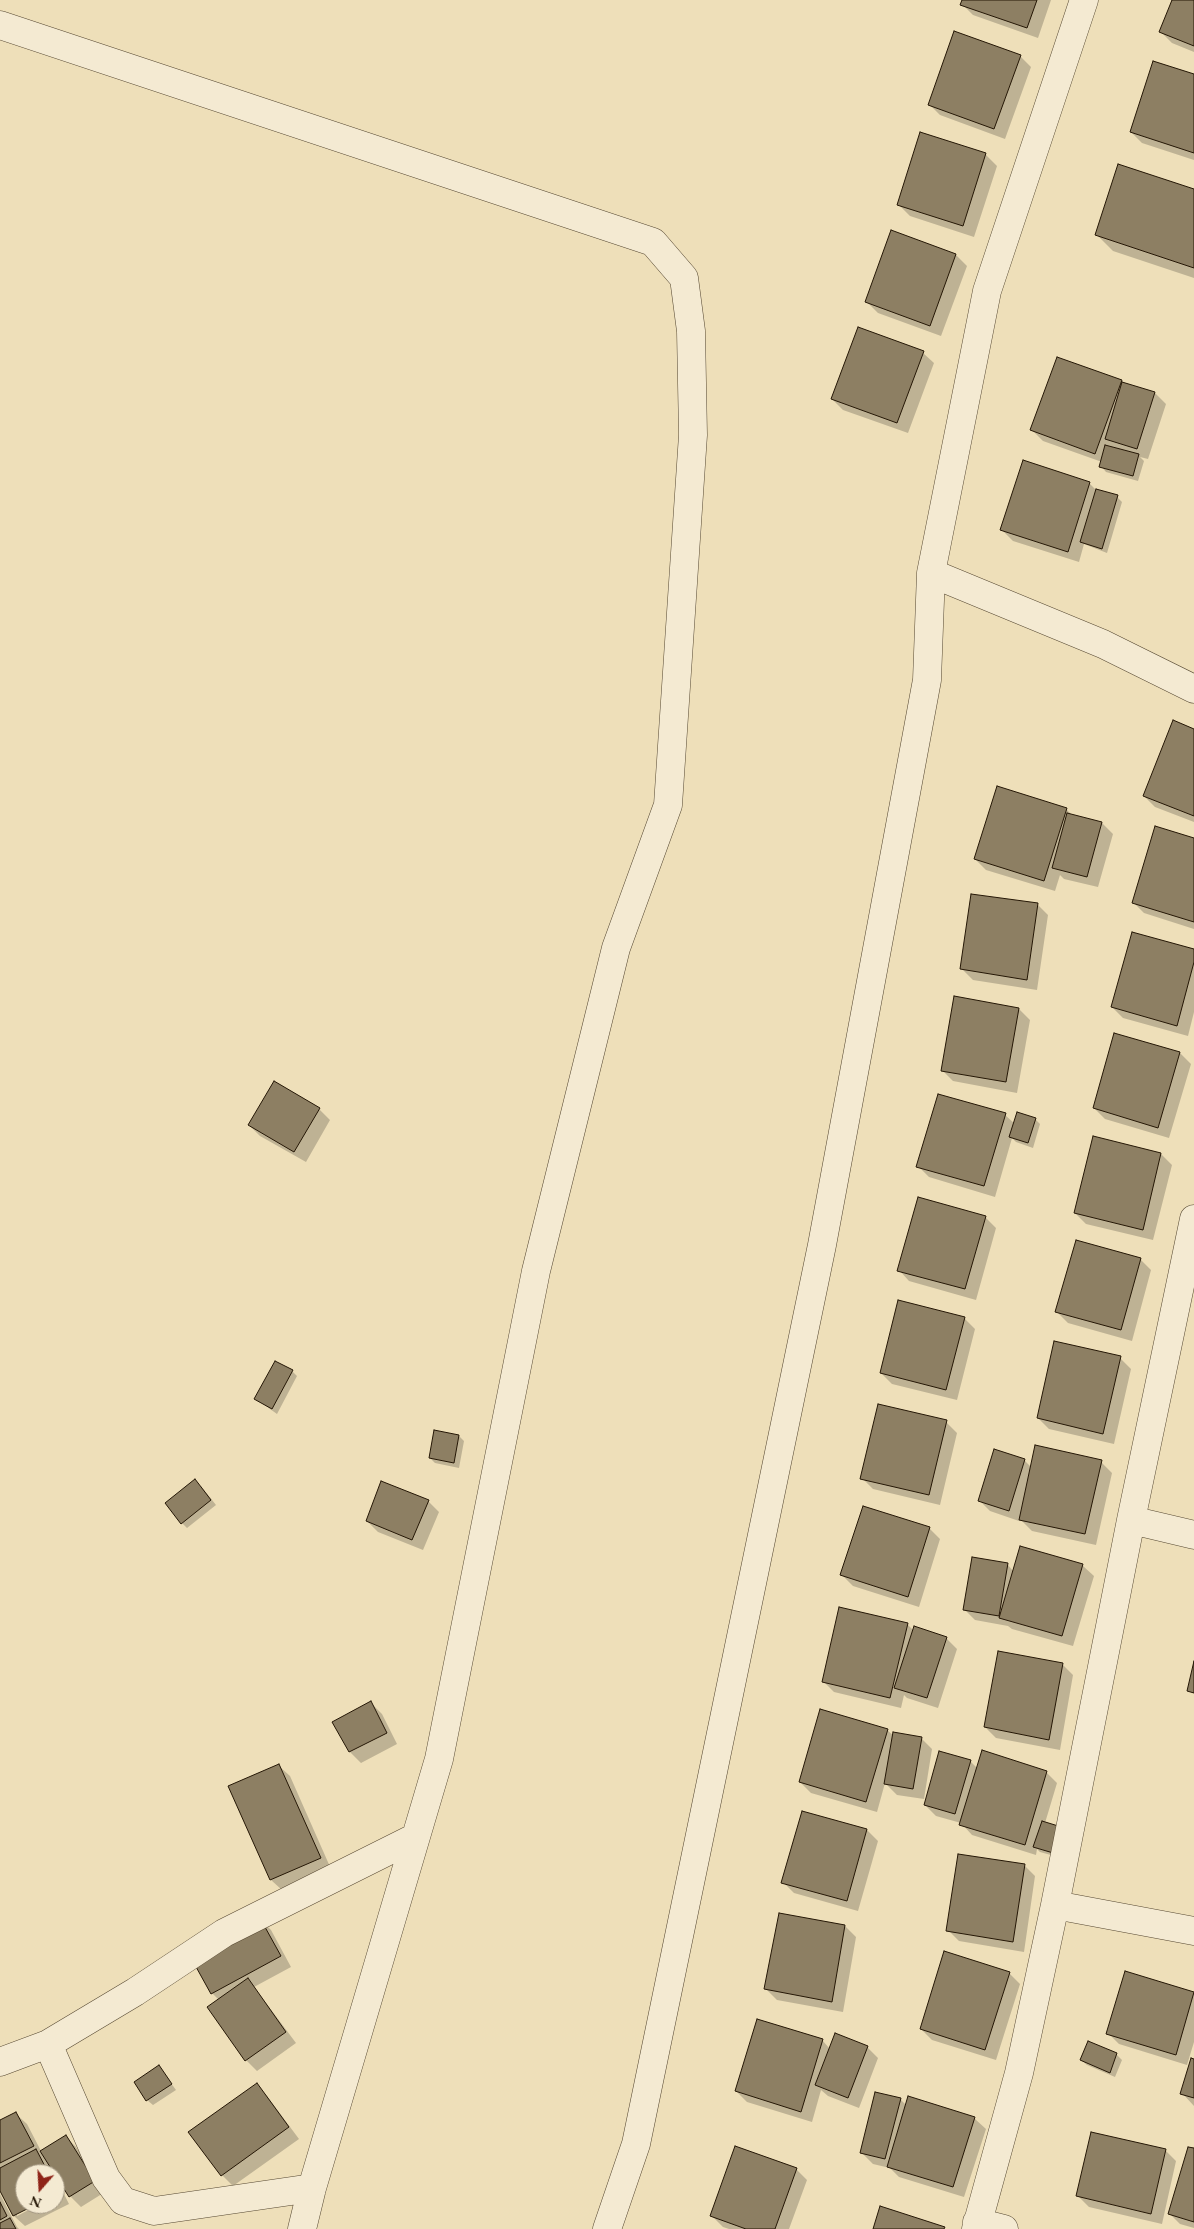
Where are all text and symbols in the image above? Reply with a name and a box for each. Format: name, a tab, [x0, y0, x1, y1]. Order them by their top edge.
north arrow	[15, 2164, 65, 2214]
text: N	[27, 2192, 44, 2213]

